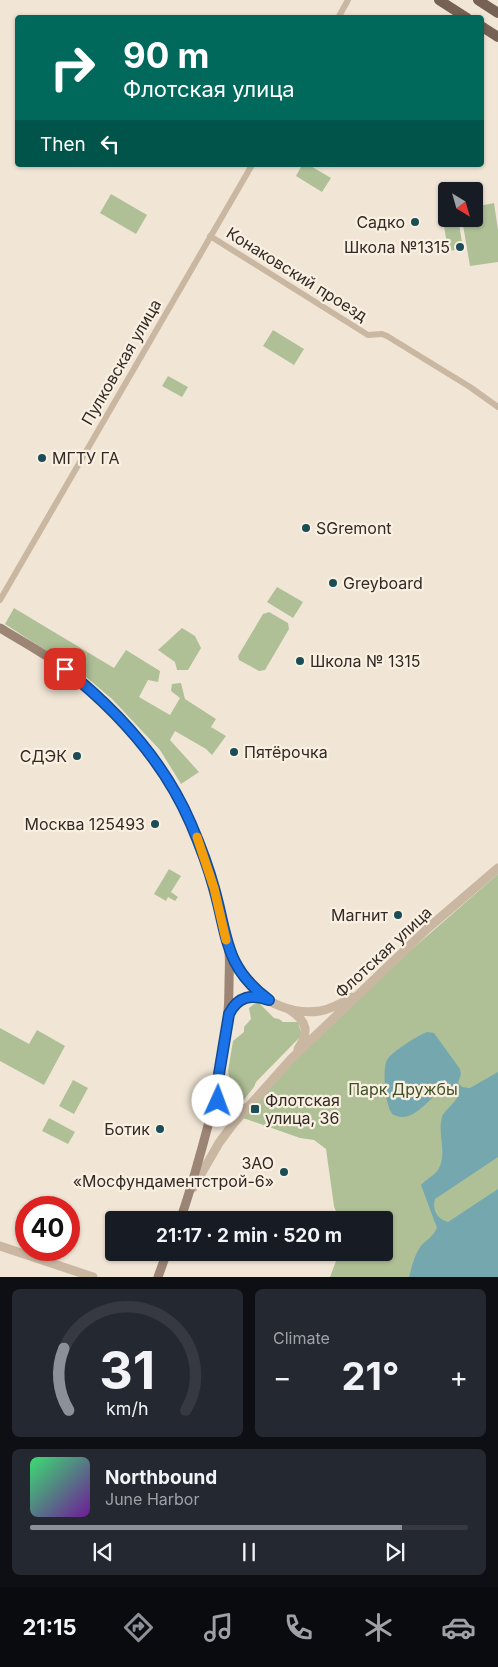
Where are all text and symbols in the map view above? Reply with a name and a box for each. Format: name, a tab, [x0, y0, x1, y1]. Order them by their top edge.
text: 90 m	[123, 34, 210, 76]
icon: right	[40, 35, 105, 100]
text: Флотская улица	[123, 76, 295, 102]
icon: left	[96, 130, 124, 158]
text: Then	[40, 133, 86, 156]
north arrow	[438, 182, 482, 228]
map controls	[438, 182, 483, 227]
place label: Садко	[356, 212, 405, 232]
marker: Садко	[409, 216, 421, 228]
street label: Конаковский проезд	[223, 222, 371, 326]
place label: Школа №1315	[344, 237, 450, 257]
marker: Школа №1315	[454, 241, 466, 253]
street label: Пулковская улица	[77, 296, 165, 428]
place label: МГТУ ГА	[52, 448, 120, 468]
marker: МГТУ ГА	[36, 452, 48, 464]
place label: SGremont	[316, 518, 392, 538]
marker: SGremont	[300, 522, 312, 534]
place label: Greyboard	[343, 573, 423, 593]
marker: Greyboard	[327, 577, 339, 589]
pin	[44, 648, 86, 690]
place label: Школа № 1315	[310, 651, 421, 671]
icon: arrive	[51, 655, 79, 683]
marker: Школа № 1315	[294, 655, 306, 667]
place label: Пятёрочка	[244, 742, 328, 762]
place label: СДЭК	[20, 746, 67, 766]
marker: Пятёрочка	[228, 746, 240, 758]
marker: СДЭК	[71, 750, 83, 762]
place label: Москва 125493	[24, 814, 145, 834]
marker: Москва 125493	[149, 818, 161, 830]
street label: Флотская улица	[331, 902, 435, 1002]
place label: Магнит	[331, 905, 389, 925]
marker: Магнит	[392, 909, 404, 921]
position arrow	[191, 1074, 243, 1126]
park label: Парк Дружбы	[348, 1079, 458, 1099]
place label: Флотская улица, 36	[265, 1090, 340, 1128]
marker: Флотская улица, 36	[249, 1103, 261, 1115]
place label: Ботик	[104, 1119, 150, 1139]
marker: Ботик	[154, 1123, 166, 1135]
place label: ЗАО «Мосфундаментстрой-6»	[73, 1153, 274, 1191]
marker: ЗАО «Мосфундаментстрой-6»	[278, 1166, 290, 1178]
speed limit sign: 40	[15, 1196, 80, 1261]
text: 21:17 · 2 min · 520 m	[156, 1224, 342, 1247]
text: Climate	[273, 1328, 330, 1348]
text: 31	[100, 1339, 156, 1402]
text: 21°	[342, 1353, 399, 1399]
text: −	[273, 1360, 292, 1394]
text: +	[449, 1360, 468, 1394]
text: km/h	[106, 1398, 149, 1419]
text: Northbound	[105, 1466, 217, 1489]
text: June Harbor	[105, 1489, 199, 1509]
icon: previous	[89, 1538, 117, 1566]
icon: pause	[235, 1538, 263, 1566]
icon: next	[381, 1538, 409, 1566]
icon: directions	[121, 1610, 156, 1645]
icon: music	[201, 1610, 236, 1645]
icon: phone	[281, 1610, 316, 1645]
icon: climate	[361, 1610, 396, 1645]
icon: car	[441, 1610, 476, 1645]
text: 21:15	[22, 1614, 77, 1640]

